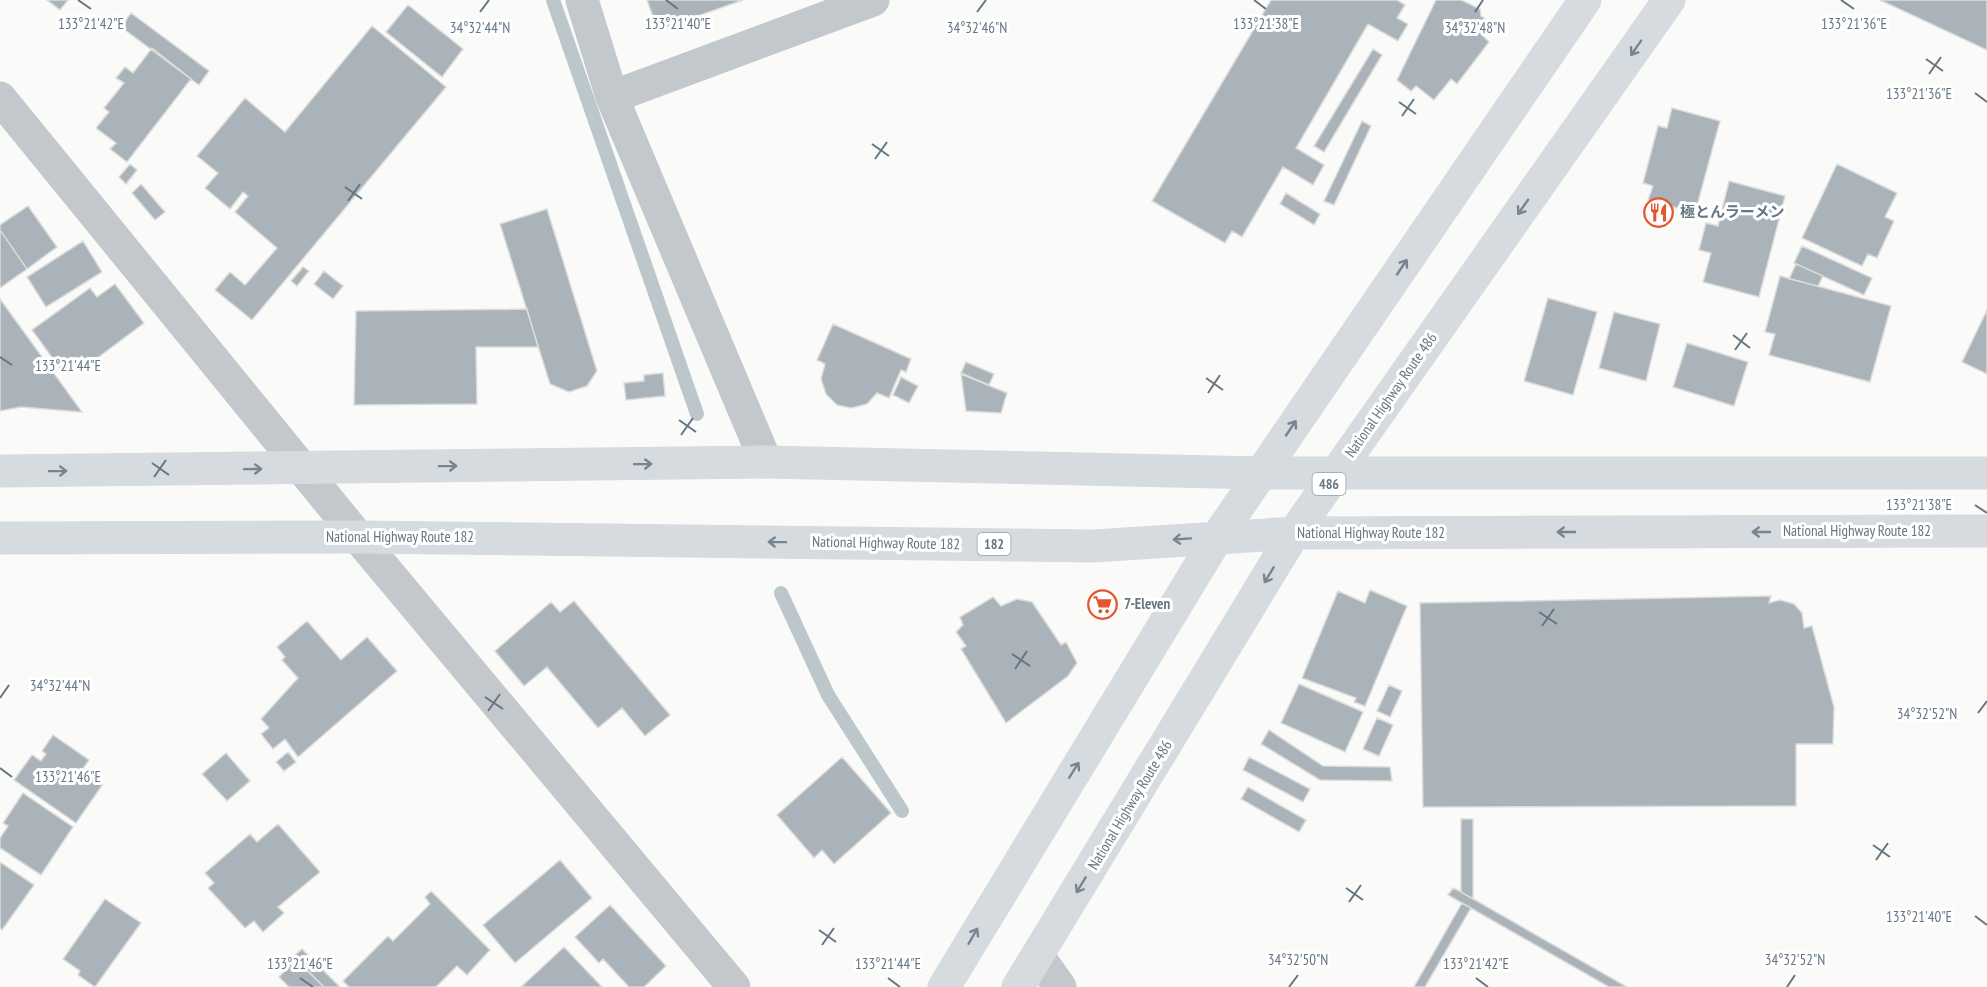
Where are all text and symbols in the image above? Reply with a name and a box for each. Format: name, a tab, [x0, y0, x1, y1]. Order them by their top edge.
text: 133°21'42"E	[58, 14, 124, 33]
text: 133°21'40"E	[645, 14, 711, 33]
text: 133°21'38"E	[1233, 14, 1299, 33]
text: 133°21'36"E	[1821, 14, 1887, 33]
text: 34°32'44"N	[450, 18, 510, 37]
text: 34°32'46"N	[947, 18, 1007, 37]
text: 34°32'48"N	[1445, 18, 1505, 37]
one-way arrow	[1629, 39, 1642, 55]
text: 133°21'36"E	[1886, 84, 1952, 103]
restaurant icon: 極とんラーメン	[1643, 196, 1675, 228]
one-way arrow	[1517, 199, 1529, 215]
place label: 極とんラーメン	[1680, 202, 1784, 221]
one-way arrow	[1396, 259, 1408, 276]
street label: National Highway Route 486	[1340, 328, 1441, 461]
text: 133°21'44"E	[35, 356, 101, 375]
one-way arrow	[1286, 420, 1298, 437]
one-way arrow	[633, 458, 653, 470]
one-way arrow	[438, 461, 458, 472]
one-way arrow	[243, 463, 263, 475]
one-way arrow	[48, 465, 68, 477]
road number: 486	[1312, 473, 1346, 495]
text: 133°21'38"E	[1886, 495, 1952, 514]
street label: National Highway Route 182	[1783, 521, 1931, 540]
street label: National Highway Route 182	[1297, 523, 1445, 542]
one-way arrow	[1556, 526, 1576, 538]
one-way arrow	[1751, 526, 1771, 537]
street label: National Highway Route 182	[326, 527, 474, 546]
street label: National Highway Route 182	[812, 532, 960, 553]
road number: 182	[978, 533, 1010, 555]
one-way arrow	[1172, 534, 1192, 545]
one-way arrow	[767, 536, 787, 548]
one-way arrow	[1263, 566, 1275, 583]
supermarket icon: 7-Eleven	[1087, 588, 1119, 620]
place label: 7-Eleven	[1124, 594, 1171, 613]
text: 34°32'44"N	[30, 676, 90, 695]
text: 34°32'52"N	[1897, 704, 1957, 723]
street label: National Highway Route 486	[1083, 736, 1176, 873]
one-way arrow	[1069, 762, 1081, 779]
text: 133°21'46"E	[35, 767, 101, 786]
one-way arrow	[1074, 876, 1086, 893]
text: 133°21'40"E	[1886, 907, 1952, 926]
one-way arrow	[967, 928, 979, 945]
text: 34°32'50"N	[1268, 950, 1328, 969]
text: 34°32'52"N	[1765, 950, 1825, 969]
text: 133°21'46"E	[267, 954, 333, 973]
text: 133°21'44"E	[855, 954, 921, 973]
text: 133°21'42"E	[1443, 954, 1509, 973]

